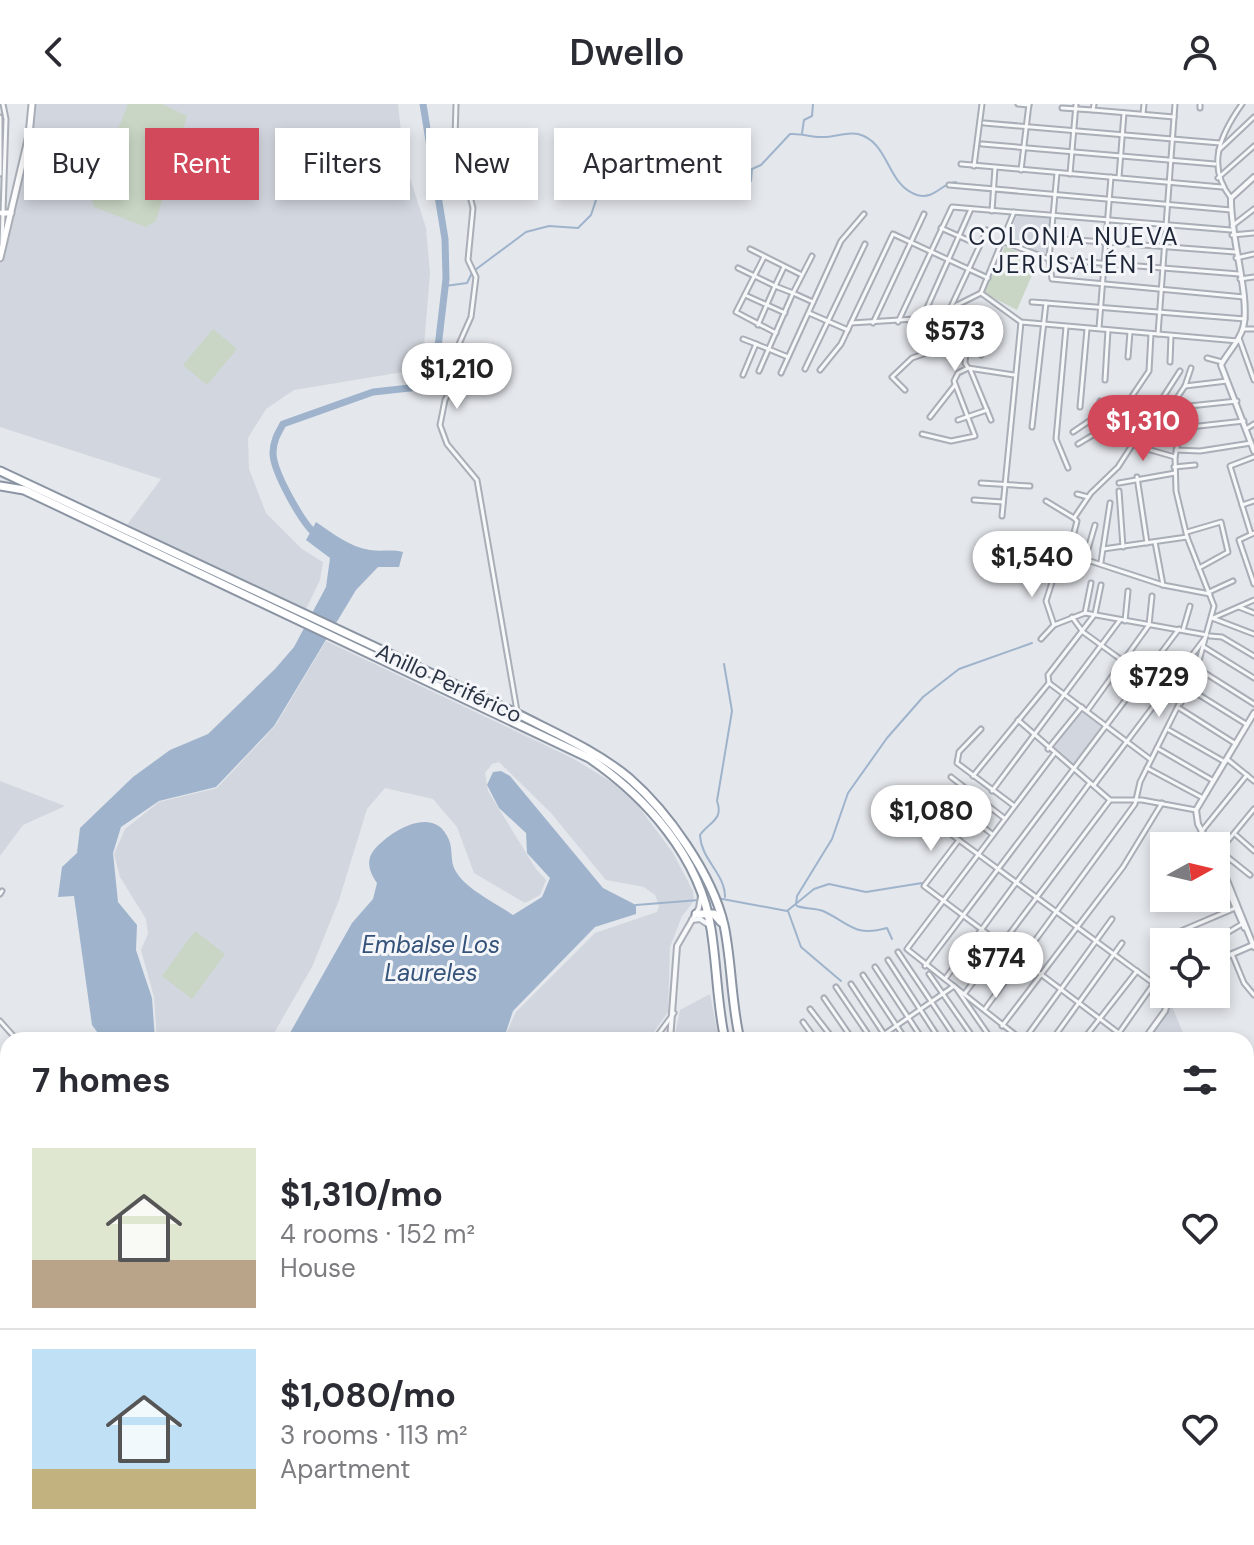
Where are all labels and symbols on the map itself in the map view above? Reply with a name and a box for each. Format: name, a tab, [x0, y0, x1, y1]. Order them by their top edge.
district label: COLONIA NUEVA JERUSALÉN 1	[968, 221, 1180, 280]
pin: $573	[908, 305, 1002, 373]
pin: $1,210	[392, 343, 522, 411]
pin: $1,310	[1078, 395, 1208, 463]
pin: $1,540	[967, 531, 1097, 599]
street label: Anillo Periférico	[371, 637, 527, 729]
pin: $729	[1112, 651, 1206, 719]
pin: $1,080	[866, 785, 996, 853]
north arrow	[1150, 832, 1230, 912]
water label: Embalse Los Laureles	[362, 929, 500, 988]
pin: $774	[949, 932, 1043, 1000]

